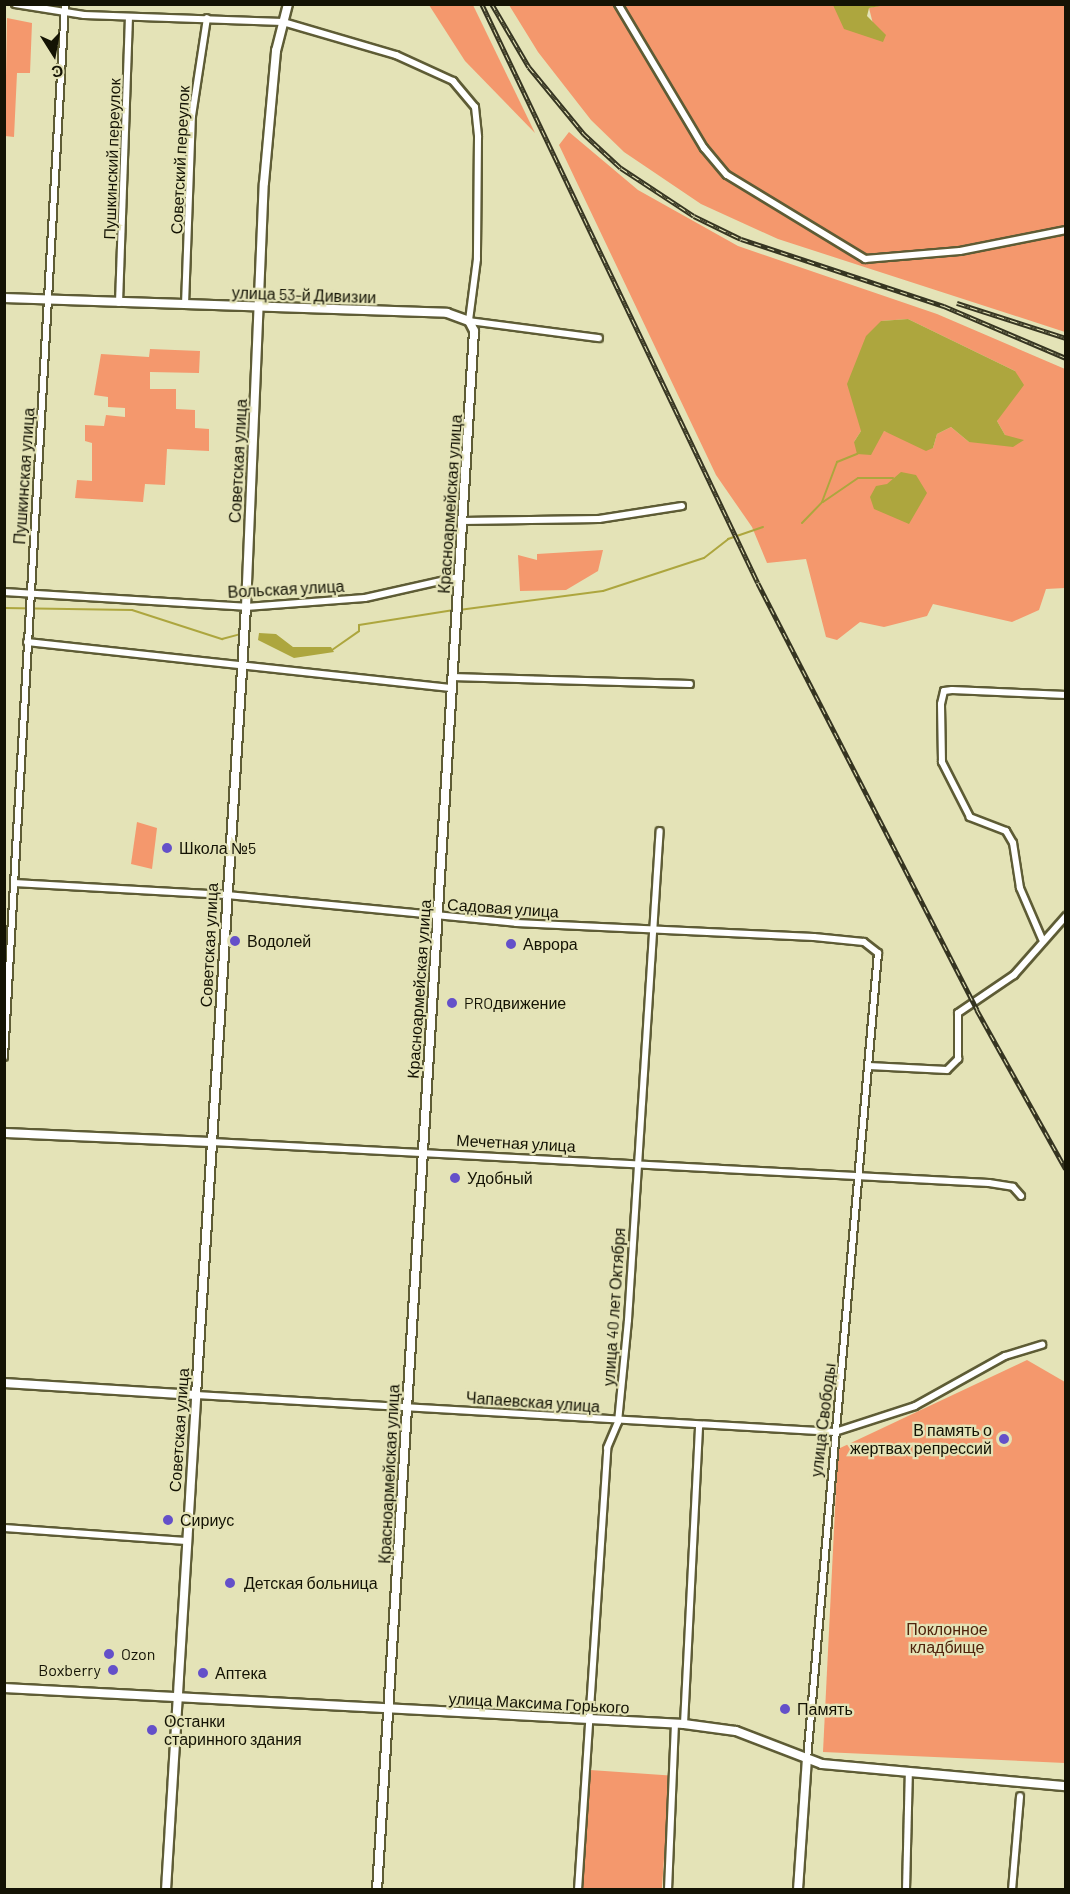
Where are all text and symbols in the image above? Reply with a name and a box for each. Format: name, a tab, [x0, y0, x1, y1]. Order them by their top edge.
north arrow	[24, 24, 84, 84]
text: С	[50, 62, 65, 83]
street label: Пушкинский переулок	[100, 78, 124, 240]
street label: Советский переулок	[167, 85, 193, 235]
street label: улица 53-й Дивизии	[231, 283, 377, 307]
street label: Советская улица	[225, 398, 251, 524]
street label: Пушкинская улица	[10, 407, 38, 545]
street label: Красноармейская улица	[434, 414, 466, 594]
street label: Вольская улица	[227, 576, 345, 602]
place label: Школа №5	[179, 838, 256, 858]
marker: Школа №5	[160, 841, 174, 855]
street label: Советская улица	[196, 882, 222, 1008]
street label: Садовая улица	[446, 895, 560, 921]
street label: Красноармейская улица	[403, 899, 435, 1079]
place label: Водолей	[247, 931, 311, 951]
marker: Водолей	[228, 934, 242, 948]
place label: Аврора	[523, 934, 578, 954]
marker: Аврора	[504, 937, 518, 951]
place label: PROдвижение	[464, 993, 566, 1013]
marker: PROдвижение	[445, 996, 459, 1010]
street label: Мечетная улица	[456, 1130, 576, 1156]
place label: Удобный	[467, 1168, 533, 1188]
marker: Удобный	[448, 1171, 462, 1185]
street label: улица 40 лет Октября	[599, 1227, 629, 1387]
street label: улица Свободы	[806, 1362, 840, 1478]
street label: Советская улица	[165, 1367, 193, 1493]
street label: Красноармейская улица	[375, 1384, 403, 1564]
street label: Чапаевская улица	[465, 1388, 601, 1416]
place label: В память о жертвах репрессий	[850, 1420, 992, 1458]
marker: В память о жертвах репрессий	[997, 1432, 1011, 1446]
place label: Сириус	[180, 1510, 234, 1530]
marker: Сириус	[161, 1513, 175, 1527]
place label: Детская больница	[244, 1573, 378, 1593]
marker: Детская больница	[221, 1574, 239, 1592]
park label: Поклонное кладбище	[906, 1619, 988, 1657]
place label: Ozon	[121, 1644, 155, 1664]
marker: Ozon	[102, 1647, 116, 1661]
place label: Boxberry	[38, 1660, 101, 1680]
marker: Boxberry	[106, 1663, 120, 1677]
place label: Аптека	[215, 1663, 267, 1683]
marker: Аптека	[196, 1666, 210, 1680]
street label: улица Максима Горького	[448, 1689, 630, 1717]
place label: Память	[797, 1699, 853, 1719]
marker: Память	[778, 1702, 792, 1716]
place label: Останки старинного здания	[164, 1711, 302, 1749]
marker: Останки старинного здания	[145, 1723, 159, 1737]

